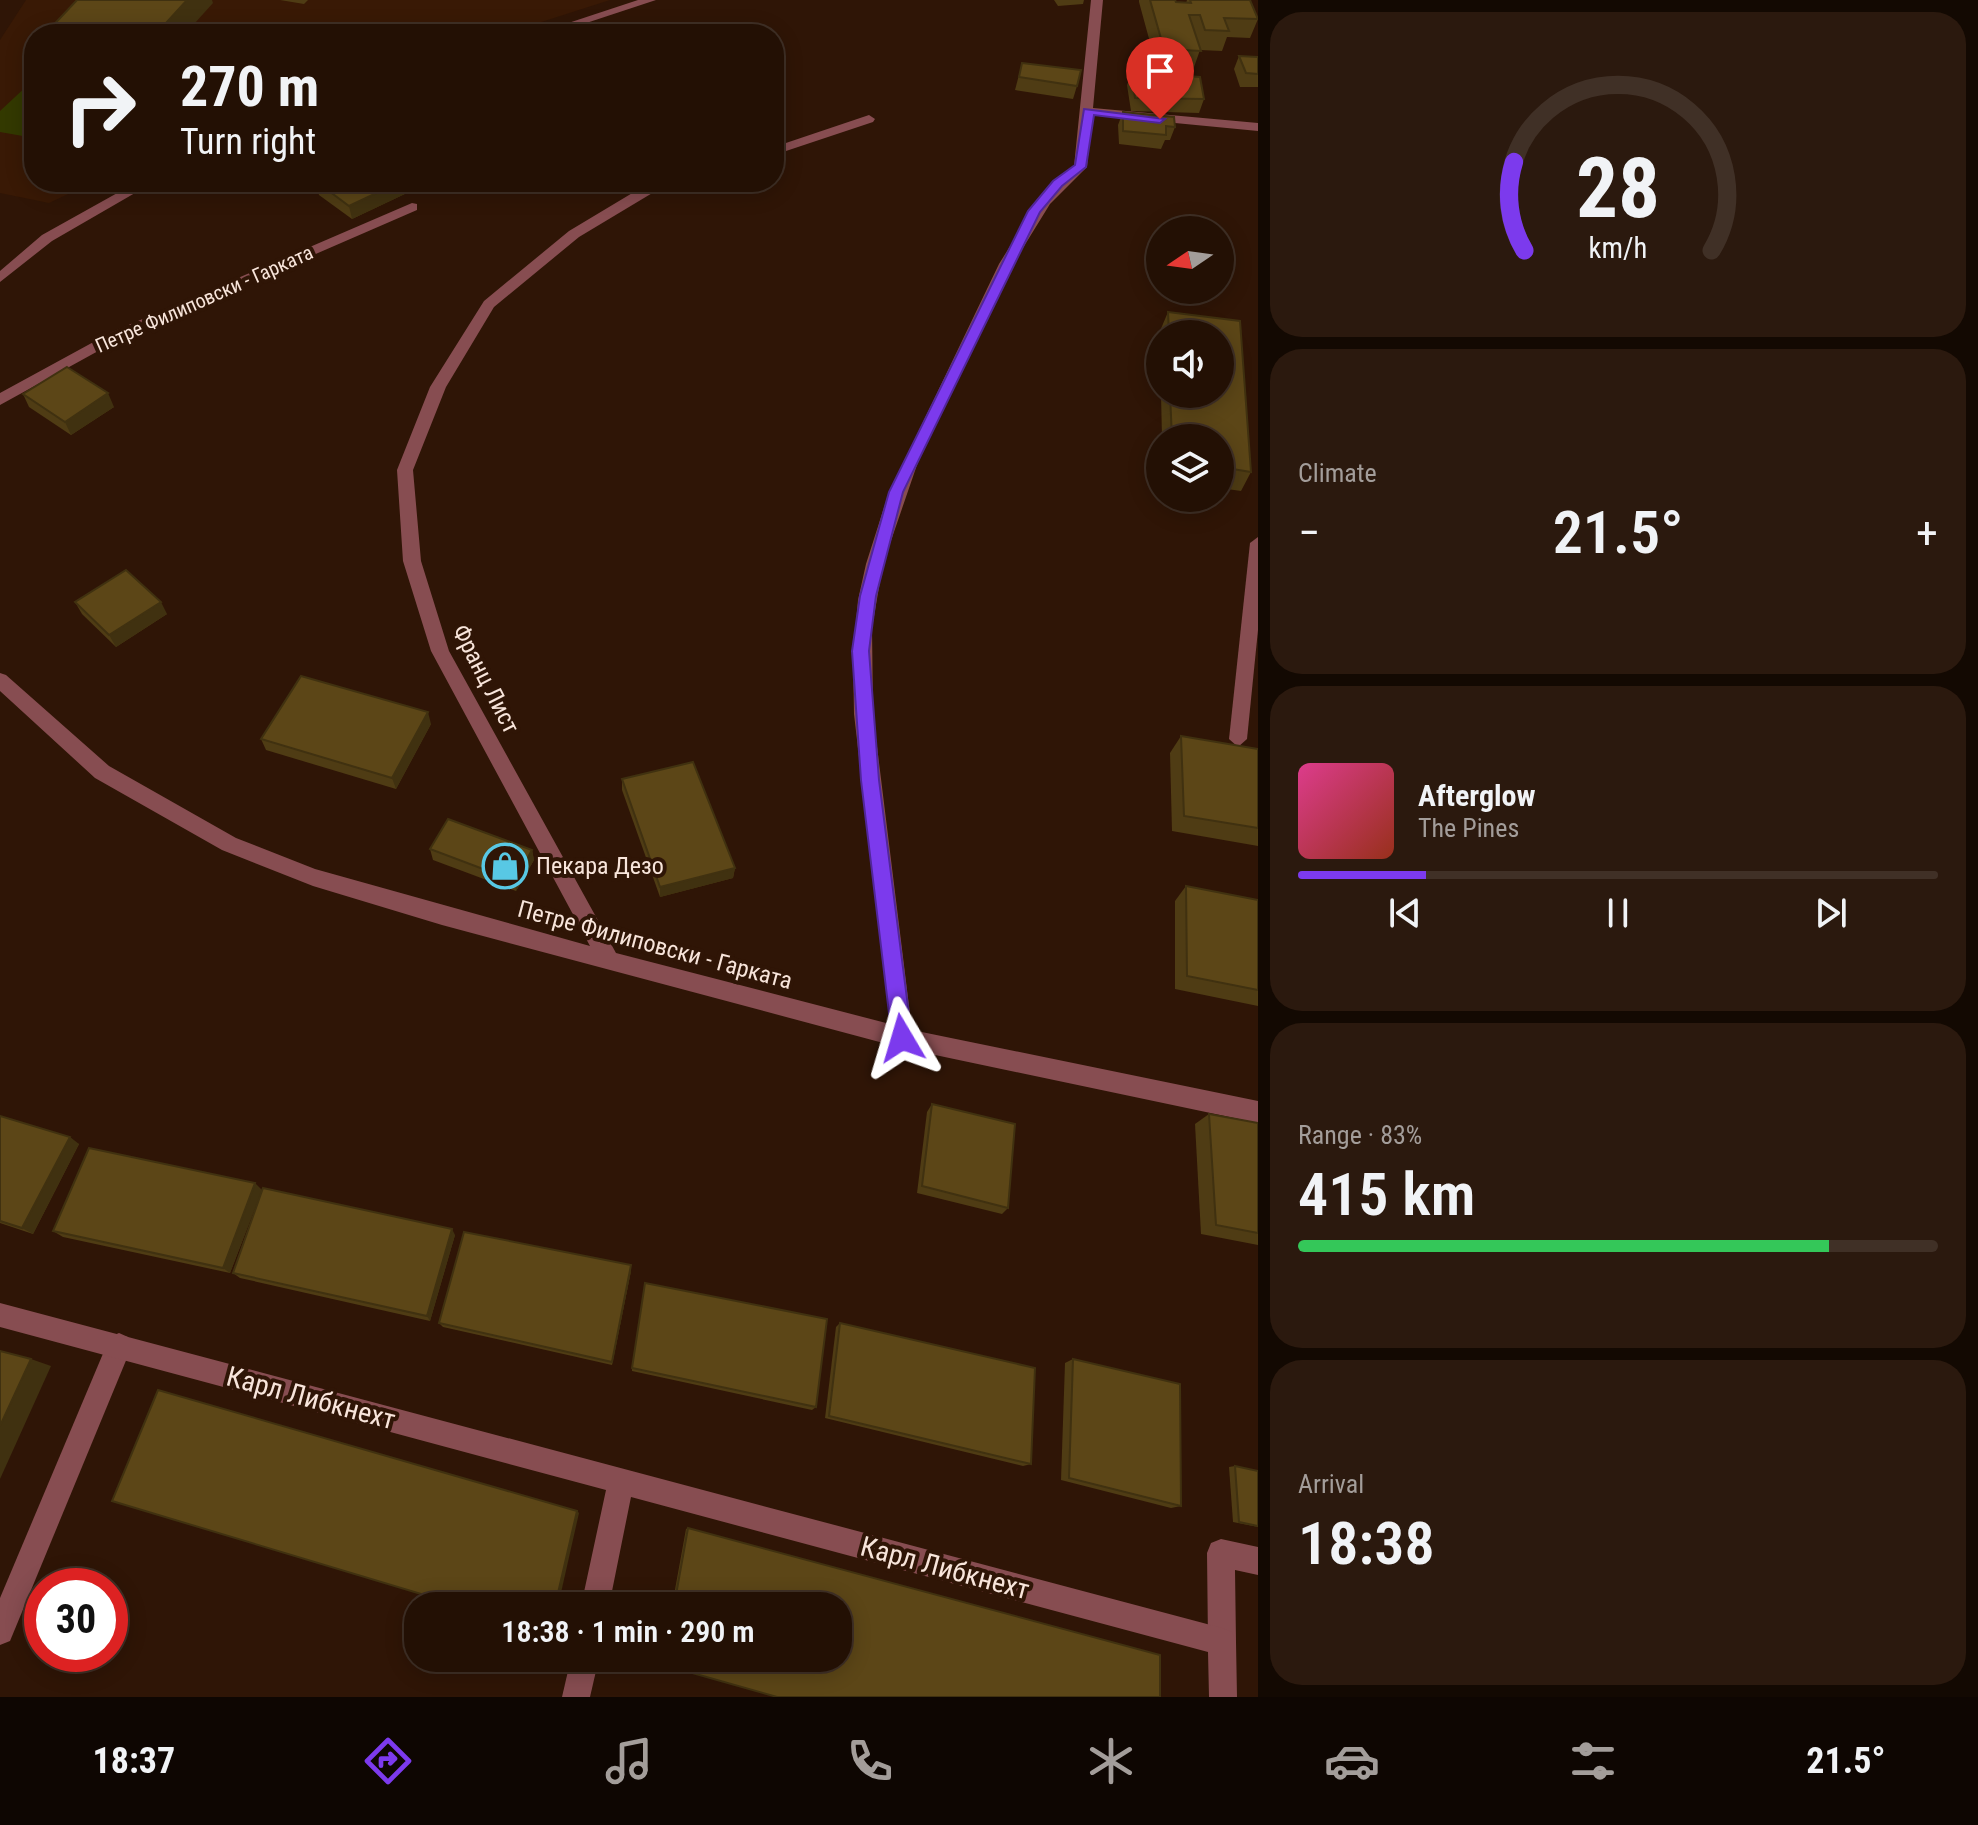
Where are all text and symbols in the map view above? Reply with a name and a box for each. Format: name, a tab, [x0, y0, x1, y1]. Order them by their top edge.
pin	[1126, 37, 1194, 119]
icon: arrive	[1138, 49, 1182, 93]
text: 270 m	[180, 54, 319, 120]
icon: right	[48, 56, 152, 160]
text: Turn right	[180, 121, 316, 163]
text: 28	[1576, 139, 1660, 236]
north arrow	[1146, 216, 1234, 304]
map controls	[1146, 216, 1234, 512]
text: km/h	[1589, 231, 1647, 265]
street label: Петре Филиповски - Гарката	[91, 240, 317, 358]
button: sound	[1146, 320, 1234, 408]
button: layers	[1146, 424, 1234, 512]
text: Climate	[1298, 458, 1377, 488]
text: 21.5°	[1553, 497, 1683, 568]
text: −	[1298, 507, 1320, 559]
text: +	[1916, 507, 1938, 559]
street label: Франц Лист	[447, 620, 525, 738]
text: Afterglow	[1418, 778, 1536, 813]
text: The Pines	[1418, 813, 1519, 843]
shop icon: Пекара Дезо	[481, 842, 529, 890]
place label: Пекара Дезо	[536, 852, 664, 880]
icon: previous	[1383, 891, 1427, 935]
icon: pause	[1596, 891, 1640, 935]
icon: next	[1809, 891, 1853, 935]
street label: Петре Филиповски - Гарката	[515, 895, 795, 995]
position arrow	[860, 996, 944, 1080]
text: Range · 83%	[1298, 1120, 1422, 1150]
text: 415 km	[1298, 1159, 1475, 1230]
street label: Карл Либкнехт	[223, 1360, 399, 1436]
text: Arrival	[1298, 1469, 1364, 1499]
text: 18:38	[1298, 1508, 1435, 1579]
street label: Карл Либкнехт	[857, 1530, 1033, 1606]
speed limit sign: 30	[24, 1568, 128, 1672]
text: 18:38 · 1 min · 290 m	[501, 1614, 755, 1649]
icon: directions	[360, 1733, 416, 1789]
icon: music	[601, 1733, 657, 1789]
icon: phone	[842, 1733, 898, 1789]
icon: climate	[1083, 1733, 1139, 1789]
icon: car	[1324, 1733, 1380, 1789]
icon: filters	[1565, 1733, 1621, 1789]
text: 18:37	[93, 1740, 175, 1782]
text: 21.5°	[1806, 1740, 1885, 1782]

